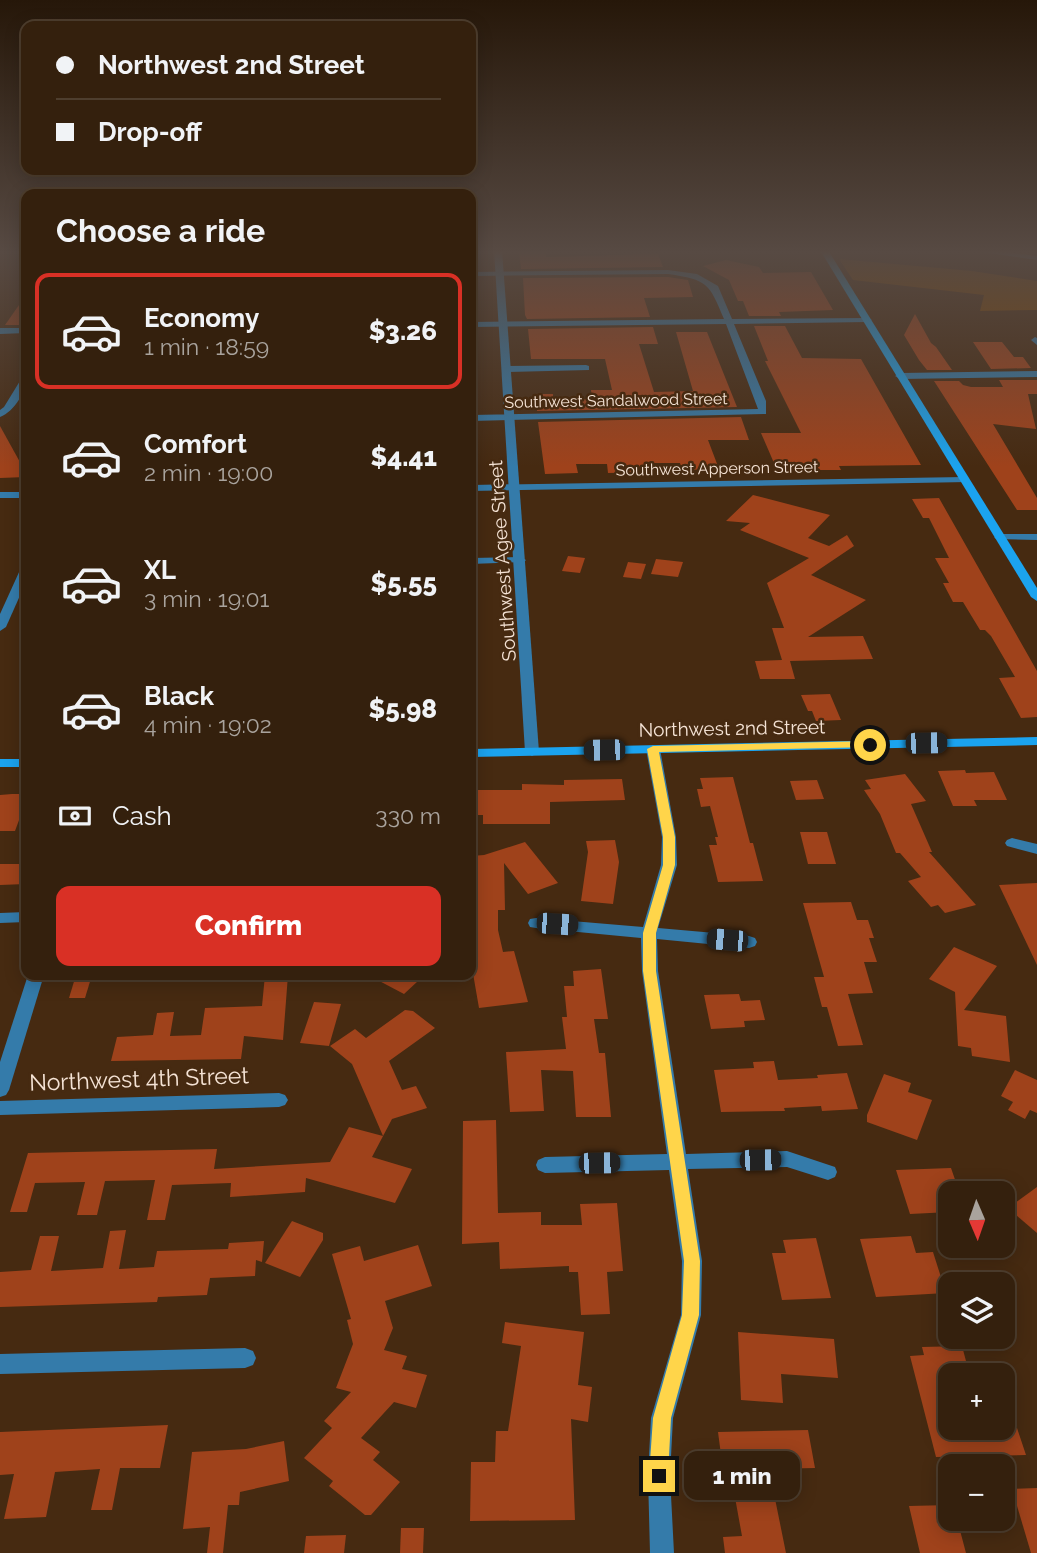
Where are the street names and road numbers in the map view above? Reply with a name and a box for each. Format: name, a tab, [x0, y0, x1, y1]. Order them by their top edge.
street label: Southwest Sandalwood Street	[504, 389, 728, 412]
street label: Southwest Apperson Street	[616, 457, 819, 480]
street label: Southwest Agee Street	[484, 459, 520, 662]
street label: Northwest 2nd Street	[638, 715, 826, 741]
street label: Northwest 4th Street	[29, 1061, 250, 1096]

